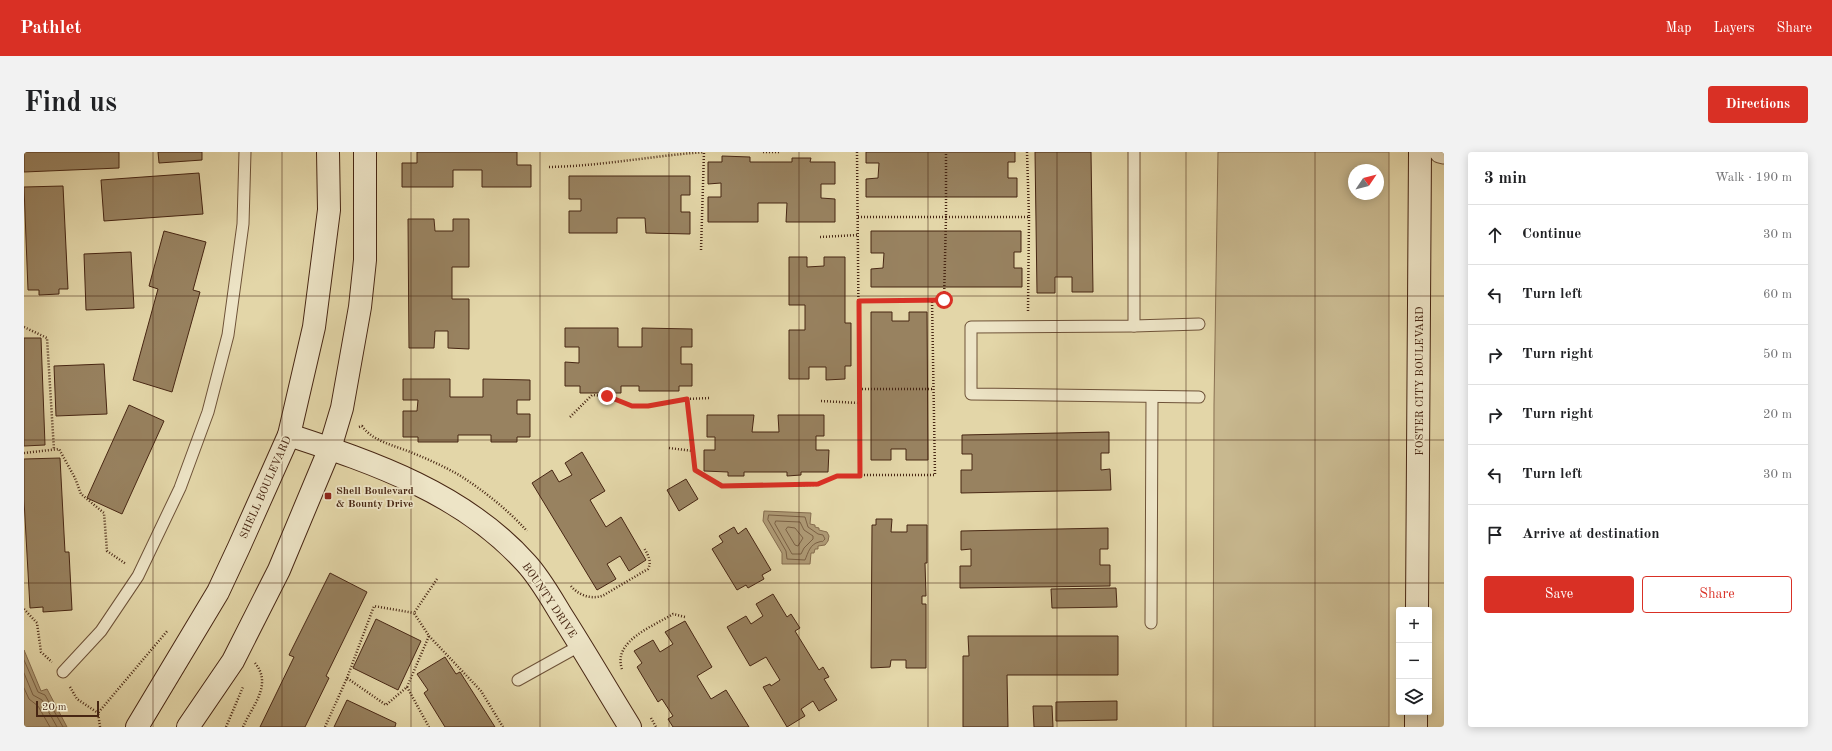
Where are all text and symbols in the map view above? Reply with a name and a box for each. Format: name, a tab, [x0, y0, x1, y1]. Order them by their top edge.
text: Pathlet	[20, 19, 81, 38]
text: Map	[1666, 21, 1692, 35]
text: Layers	[1714, 21, 1755, 35]
text: Share	[1777, 21, 1812, 35]
button: Directions	[1708, 86, 1808, 123]
text: Find us	[24, 90, 117, 118]
north arrow	[1348, 164, 1384, 200]
text: 3 min	[1484, 170, 1527, 187]
text: Walk · 190 m	[1715, 171, 1792, 184]
icon: ahead	[1484, 224, 1506, 246]
text: Continue	[1522, 227, 1581, 242]
text: 30 m	[1763, 228, 1792, 241]
icon: left	[1484, 284, 1506, 306]
text: Turn left	[1522, 287, 1582, 302]
text: 60 m	[1763, 288, 1792, 301]
route start	[935, 291, 953, 309]
street label: FOSTER CITY BOULEVARD	[1415, 306, 1426, 456]
icon: right	[1484, 344, 1506, 366]
text: Turn right	[1522, 347, 1593, 362]
text: 50 m	[1763, 348, 1792, 361]
route end	[598, 387, 616, 405]
icon: right	[1484, 404, 1506, 426]
text: Turn right	[1522, 407, 1593, 422]
text: 20 m	[1763, 408, 1792, 421]
street label: SHELL BOULEVARD	[239, 434, 294, 541]
icon: left	[1484, 464, 1506, 486]
text: Turn left	[1522, 467, 1582, 482]
text: 30 m	[1763, 468, 1792, 481]
place label: Shell Boulevard & Bounty Drive	[336, 486, 414, 510]
marker: Shell Boulevard & Bounty Drive	[323, 491, 333, 501]
icon: arrive	[1484, 524, 1506, 546]
text: Arrive at destination	[1522, 527, 1660, 542]
street label: BOUNTY DRIVE	[520, 561, 578, 640]
button: Save	[1484, 576, 1634, 613]
button: Share	[1642, 576, 1792, 613]
map controls	[1396, 607, 1432, 715]
button: +	[1396, 607, 1432, 643]
button: −	[1396, 643, 1432, 679]
button: layers	[1396, 679, 1432, 715]
scale bar	[36, 699, 99, 718]
text: 20 m	[42, 702, 67, 713]

